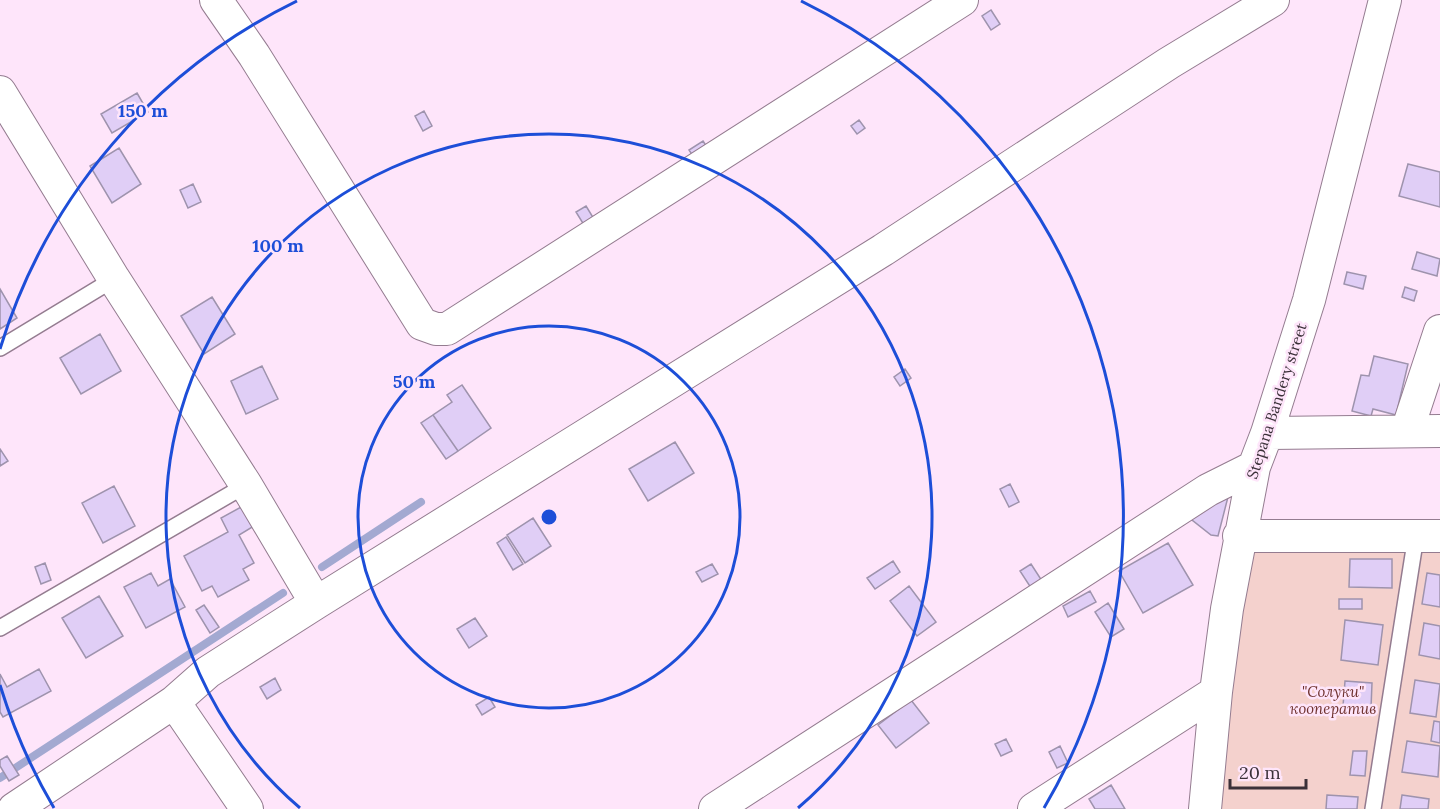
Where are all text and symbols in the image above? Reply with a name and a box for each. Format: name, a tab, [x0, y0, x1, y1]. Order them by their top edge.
text: 150 m	[118, 99, 168, 122]
text: 100 m	[252, 234, 304, 257]
street label: Stepana Bandery street	[1242, 320, 1311, 481]
text: 50 m	[393, 370, 436, 393]
centre of rings	[539, 507, 559, 527]
park label: "Солуки" кооператив	[1290, 682, 1376, 718]
scale bar	[1230, 752, 1306, 790]
text: 20 m	[1239, 761, 1281, 784]

